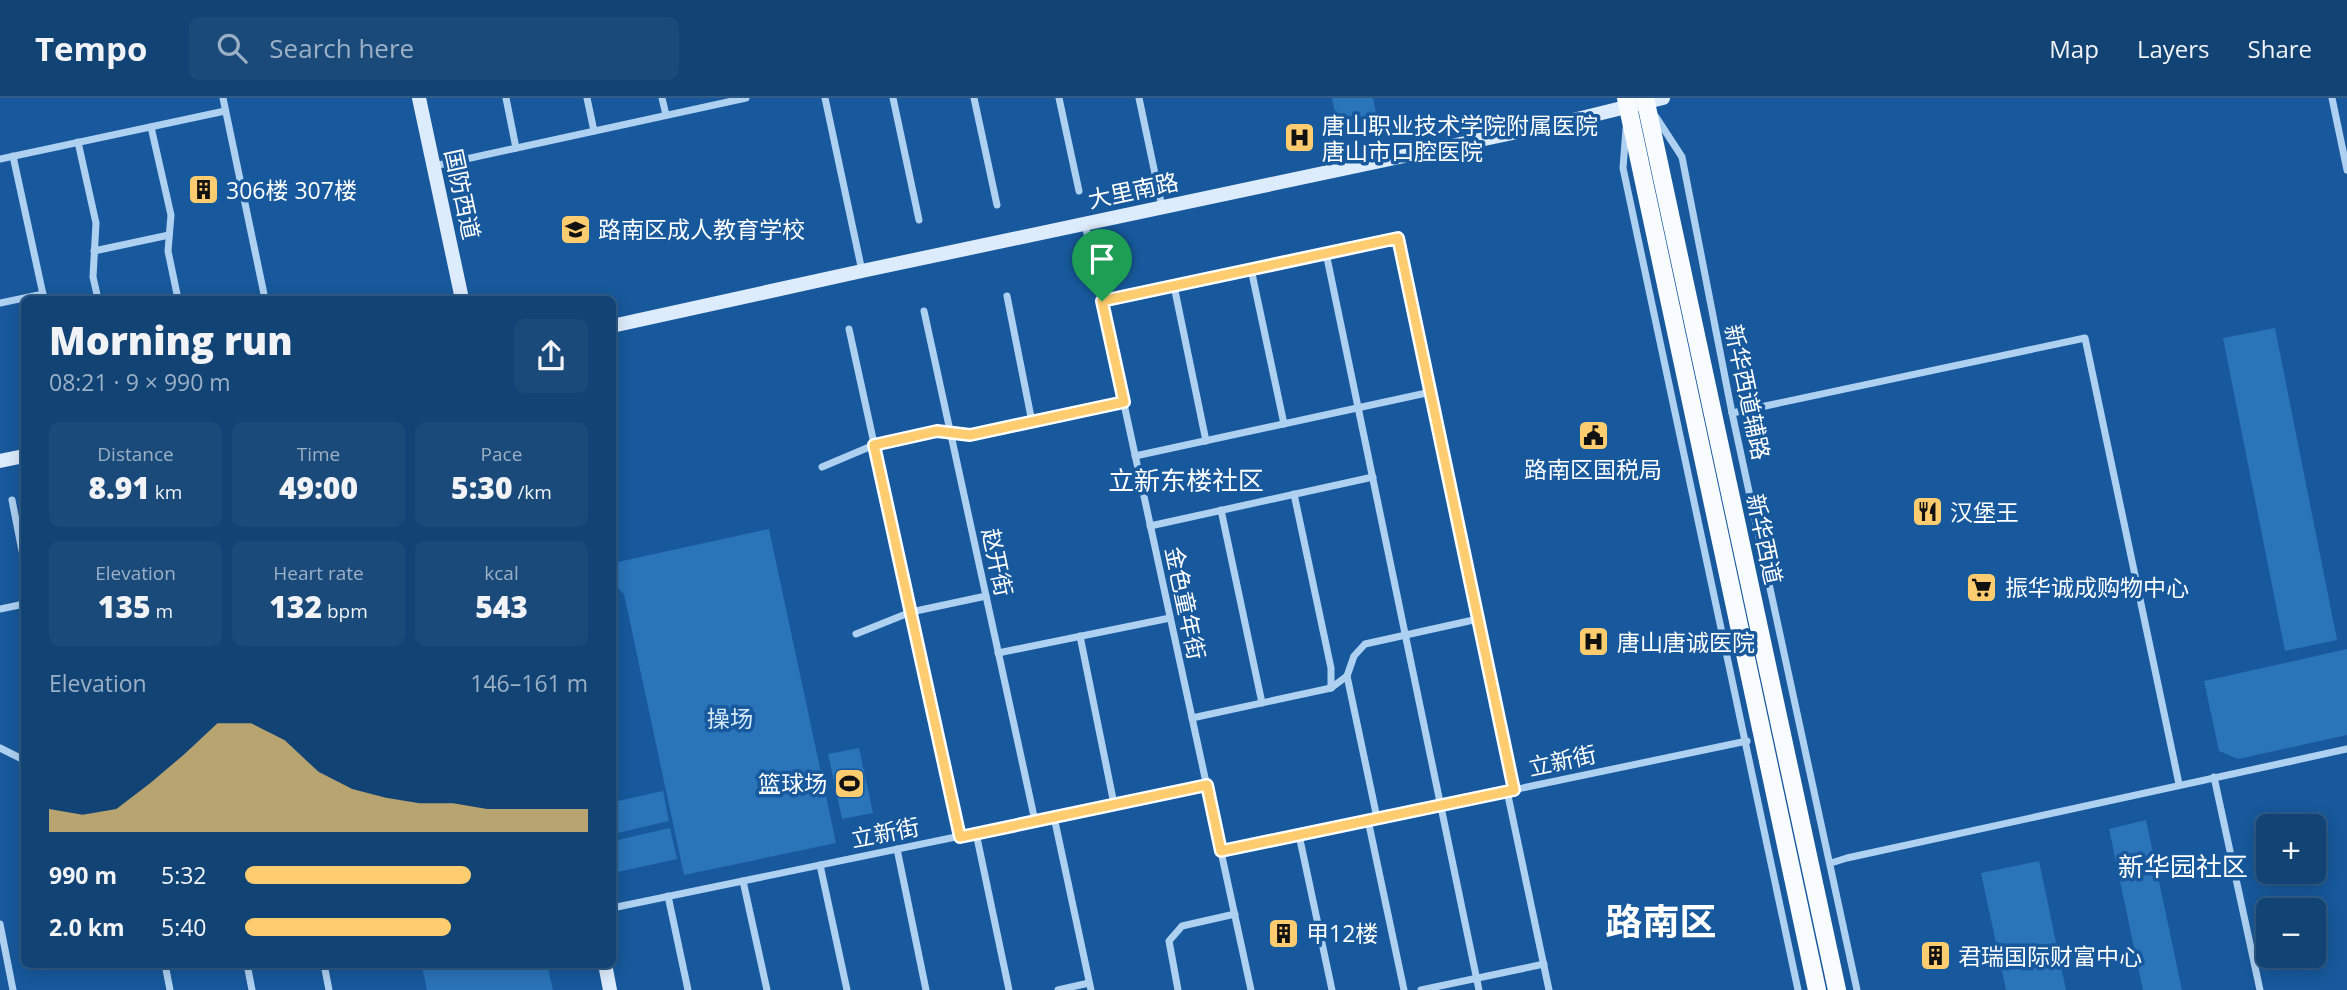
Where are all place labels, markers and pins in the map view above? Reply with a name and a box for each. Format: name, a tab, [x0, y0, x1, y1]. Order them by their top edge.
place label: 唐山职业技术学院附属医院 唐山市口腔医院	[1322, 109, 1598, 167]
hospital icon: 唐山职业技术学院附属医院 唐山市口腔医院	[1282, 121, 1316, 155]
building icon: 306楼 307楼	[186, 173, 220, 207]
place label: 306楼 307楼	[226, 174, 357, 206]
school or university icon: 路南区成人教育学校	[558, 212, 592, 246]
place label: 路南区成人教育学校	[598, 213, 805, 245]
pin	[1072, 229, 1132, 301]
public building icon: 路南区国税局	[1576, 418, 1610, 452]
place label: 路南区国税局	[1524, 453, 1662, 485]
restaurant icon: 汉堡王	[1910, 495, 1944, 529]
place label: 汉堡王	[1950, 496, 2019, 528]
supermarket icon: 振华诚成购物中心	[1965, 570, 1999, 604]
place label: 振华诚成购物中心	[2005, 571, 2189, 603]
hospital icon: 唐山唐诚医院	[1577, 625, 1611, 659]
place label: 唐山唐诚医院	[1617, 626, 1755, 658]
sports icon: 篮球场	[833, 766, 867, 800]
place label: 篮球场	[758, 767, 827, 799]
building icon: 甲12楼	[1266, 916, 1300, 950]
place label: 甲12楼	[1306, 917, 1378, 949]
building icon: 君瑞国际财富中心	[1918, 939, 1952, 973]
place label: 君瑞国际财富中心	[1958, 940, 2142, 972]

